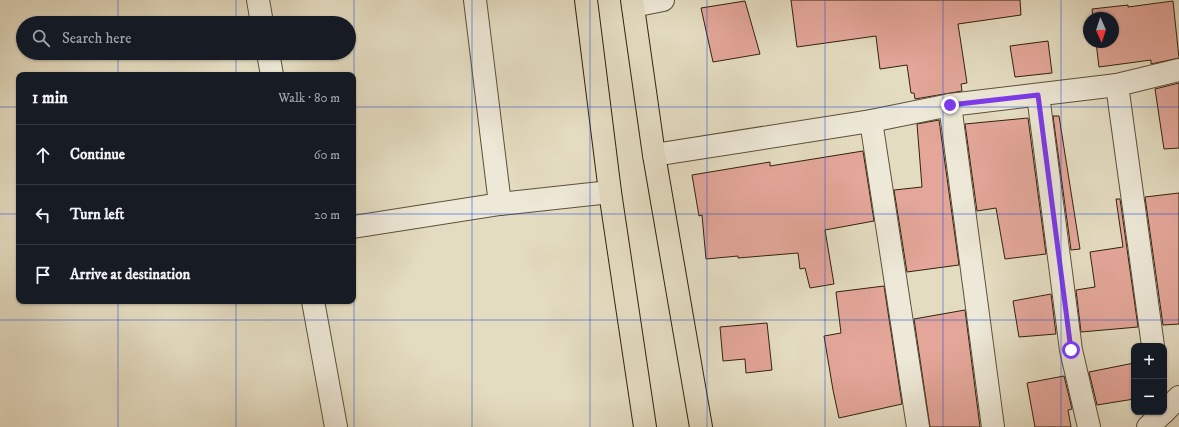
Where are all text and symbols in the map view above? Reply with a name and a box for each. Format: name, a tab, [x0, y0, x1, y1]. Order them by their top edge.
north arrow	[1083, 12, 1119, 48]
search box	[16, 16, 356, 60]
icon: search	[30, 27, 52, 49]
text: Search here	[62, 29, 131, 48]
text: 1 min	[32, 87, 68, 109]
text: Walk · 80 m	[278, 90, 340, 106]
route end	[941, 96, 959, 114]
icon: ahead	[32, 144, 54, 166]
text: Continue	[70, 145, 125, 164]
text: 60 m	[314, 147, 340, 163]
icon: left	[32, 204, 54, 226]
text: Turn left	[70, 205, 124, 224]
text: 20 m	[314, 207, 340, 223]
icon: arrive	[32, 264, 54, 286]
text: Arrive at destination	[70, 265, 190, 284]
route start	[1062, 341, 1080, 359]
map controls	[1131, 343, 1167, 415]
button: +	[1131, 343, 1167, 379]
button: −	[1131, 379, 1167, 415]

